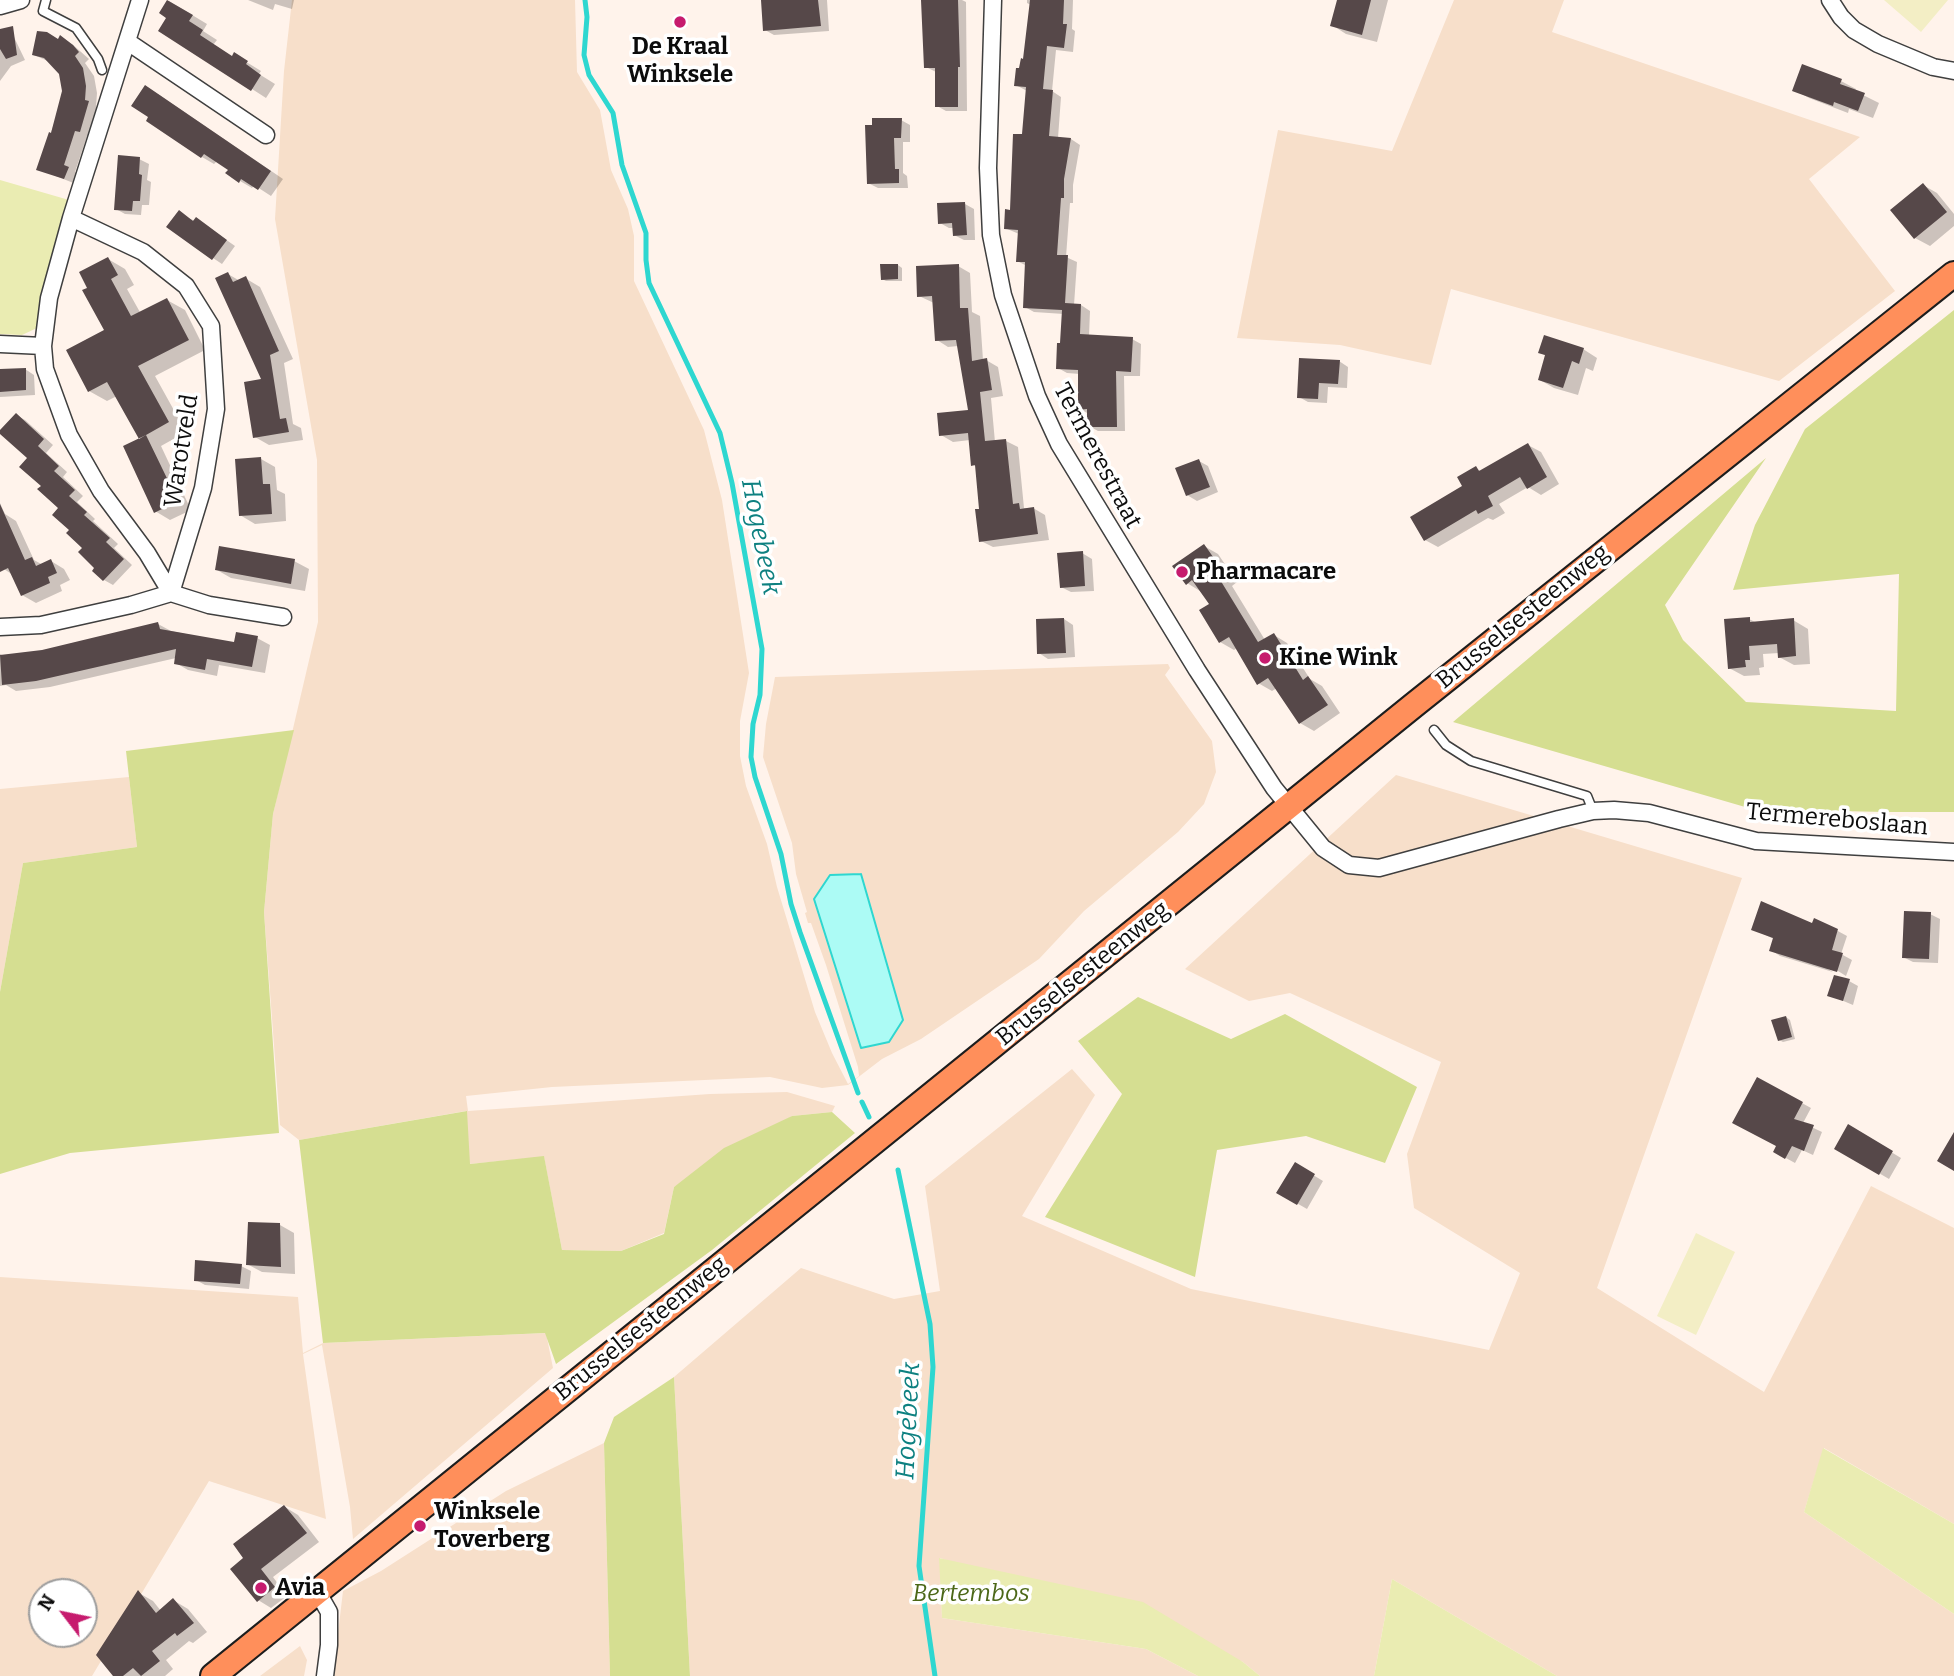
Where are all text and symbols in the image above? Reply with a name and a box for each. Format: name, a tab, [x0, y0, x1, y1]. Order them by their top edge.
marker: De Kraal Winksele	[672, 14, 688, 30]
place label: De Kraal Winksele	[627, 33, 733, 89]
street label: Termerestraat	[1047, 378, 1147, 534]
street label: Warotveld	[159, 392, 205, 510]
water label: Hogebeek	[733, 476, 787, 598]
street label: Brusselsesteenweg	[1431, 538, 1615, 696]
place label: Pharmacare	[1196, 558, 1336, 586]
marker: Pharmacare	[1174, 564, 1190, 580]
place label: Kine Wink	[1279, 644, 1398, 672]
marker: Kine Wink	[1257, 650, 1273, 666]
street label: Termereboslaan	[1745, 798, 1929, 842]
street label: Brusselsesteenweg	[991, 895, 1175, 1053]
street label: Brusselsesteenweg	[549, 1250, 733, 1408]
water label: Hogebeek	[890, 1361, 928, 1481]
place label: Winksele Toverberg	[434, 1498, 550, 1554]
marker: Winksele Toverberg	[412, 1518, 428, 1534]
place label: Avia	[275, 1574, 325, 1602]
north arrow	[28, 1578, 98, 1648]
marker: Avia	[253, 1580, 269, 1596]
park label: Bertembos	[912, 1580, 1030, 1608]
text: N	[33, 1590, 60, 1615]

